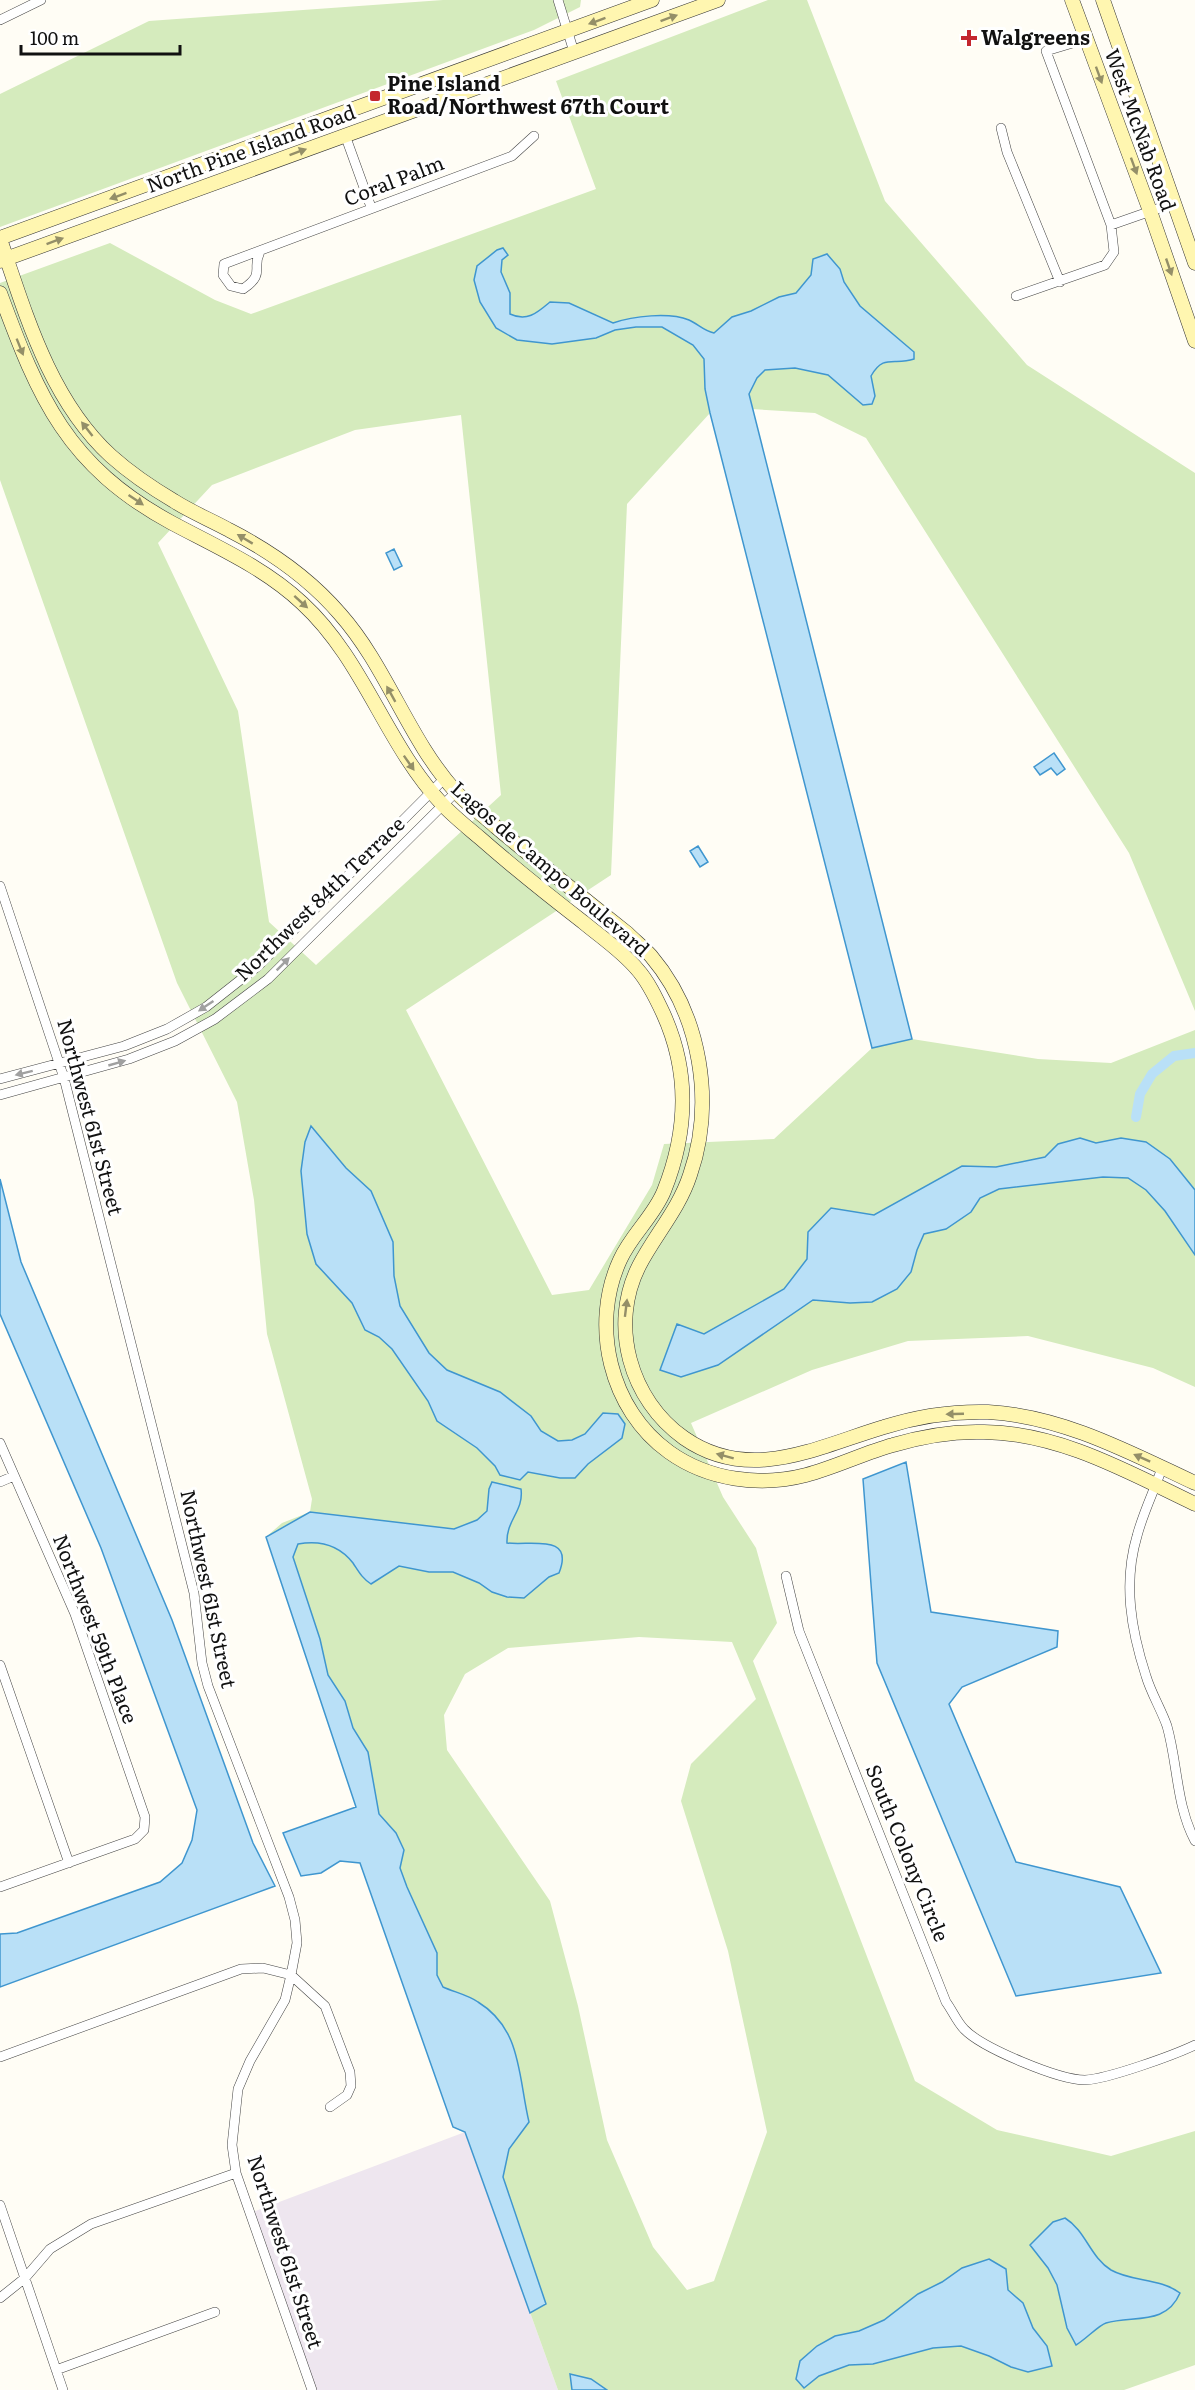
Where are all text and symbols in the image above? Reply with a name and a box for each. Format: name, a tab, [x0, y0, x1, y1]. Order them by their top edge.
one-way arrow	[660, 12, 678, 22]
one-way arrow	[588, 16, 606, 26]
scale bar	[21, 18, 180, 56]
place label: Walgreens	[981, 21, 1090, 51]
text: 100 m	[30, 24, 79, 51]
marker: Walgreens	[962, 31, 976, 45]
street label: West McNab Road	[1099, 44, 1185, 215]
one-way arrow	[1095, 66, 1105, 84]
place label: Pine Island Road/Northwest 67th Court	[387, 67, 669, 120]
marker: Pine Island Road/Northwest 67th Court	[368, 89, 382, 103]
street label: North Pine Island Road	[142, 95, 359, 199]
street label: Coral Palm	[339, 146, 448, 212]
one-way arrow	[289, 147, 307, 157]
one-way arrow	[1129, 157, 1139, 175]
one-way arrow	[109, 191, 127, 201]
one-way arrow	[46, 235, 64, 245]
one-way arrow	[1165, 258, 1175, 276]
one-way arrow	[16, 339, 26, 357]
one-way arrow	[81, 421, 93, 436]
one-way arrow	[127, 494, 143, 506]
one-way arrow	[237, 534, 253, 545]
one-way arrow	[293, 595, 308, 608]
one-way arrow	[386, 685, 396, 702]
one-way arrow	[403, 754, 415, 770]
street label: Lagos de Campo Boulevard	[445, 773, 657, 962]
street label: Northwest 84th Terrace	[227, 808, 410, 987]
one-way arrow	[276, 957, 290, 972]
one-way arrow	[198, 1000, 214, 1011]
street label: Northwest 61st Street	[51, 1015, 133, 1218]
one-way arrow	[108, 1058, 126, 1067]
one-way arrow	[15, 1069, 33, 1079]
one-way arrow	[622, 1298, 631, 1317]
one-way arrow	[946, 1409, 965, 1418]
one-way arrow	[716, 1450, 735, 1460]
one-way arrow	[1133, 1453, 1151, 1463]
street label: Northwest 61st Street	[174, 1487, 246, 1691]
street label: Northwest 59th Place	[47, 1529, 147, 1727]
street label: South Colony Circle	[860, 1759, 958, 1945]
street label: Northwest 61st Street	[241, 2151, 332, 2352]

